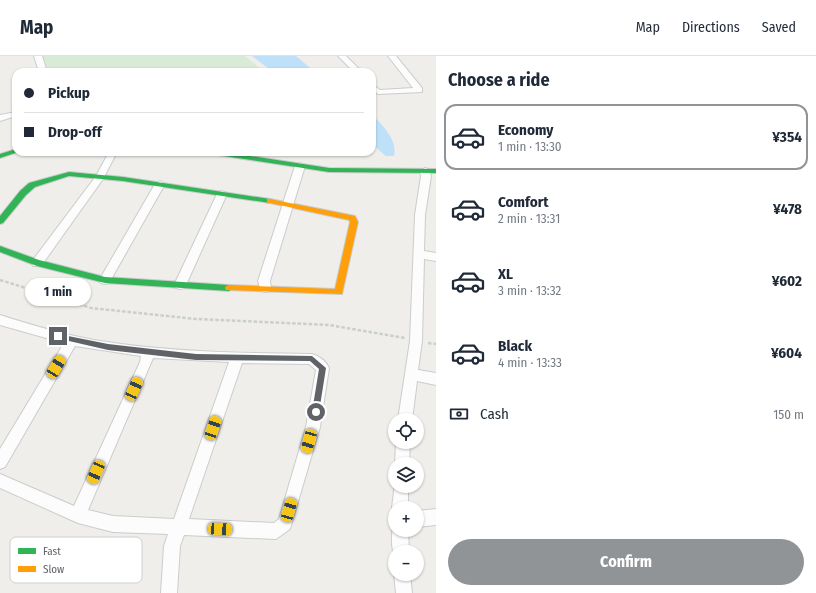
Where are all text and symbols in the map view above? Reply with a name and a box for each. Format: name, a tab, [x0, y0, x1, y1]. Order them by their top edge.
text: Map	[20, 16, 53, 39]
text: Map	[636, 19, 660, 36]
text: Directions	[682, 19, 740, 36]
text: Saved	[762, 19, 796, 36]
text: Choose a ride	[448, 69, 550, 91]
text: Pickup	[48, 84, 90, 102]
icon: car	[450, 119, 486, 155]
text: Economy	[498, 121, 553, 139]
text: Drop-off	[48, 123, 102, 141]
text: ¥354	[772, 128, 802, 146]
text: 1 min · 13:30	[498, 139, 562, 154]
icon: car	[450, 191, 486, 227]
text: Comfort	[498, 193, 549, 211]
text: ¥478	[773, 200, 802, 218]
text: 2 min · 13:31	[498, 211, 560, 226]
icon: car	[450, 263, 486, 299]
text: XL	[498, 265, 513, 283]
text: ¥602	[772, 272, 802, 290]
callout: 1 min	[25, 278, 91, 306]
text: 3 min · 13:32	[498, 283, 561, 298]
text: 1 min	[44, 284, 72, 299]
route end	[49, 327, 67, 345]
icon: car	[450, 335, 486, 371]
text: Black	[498, 337, 532, 355]
text: ¥604	[771, 344, 802, 362]
car	[45, 354, 67, 380]
text: 4 min · 13:33	[498, 355, 562, 370]
car	[124, 376, 144, 402]
route start	[307, 403, 325, 421]
icon: cash	[448, 403, 470, 425]
text: Cash	[480, 405, 509, 423]
text: 150 m	[773, 407, 804, 422]
map controls	[388, 413, 424, 581]
button: locate	[388, 413, 424, 449]
car	[203, 415, 223, 441]
car	[300, 428, 318, 454]
button: layers	[388, 457, 424, 493]
car	[86, 459, 106, 485]
car	[280, 497, 298, 523]
button: +	[388, 501, 424, 537]
car	[208, 522, 232, 536]
legend	[10, 537, 142, 583]
button: Confirm	[448, 539, 804, 585]
text: Fast	[43, 545, 61, 558]
button: −	[388, 545, 424, 581]
text: Slow	[43, 563, 64, 576]

